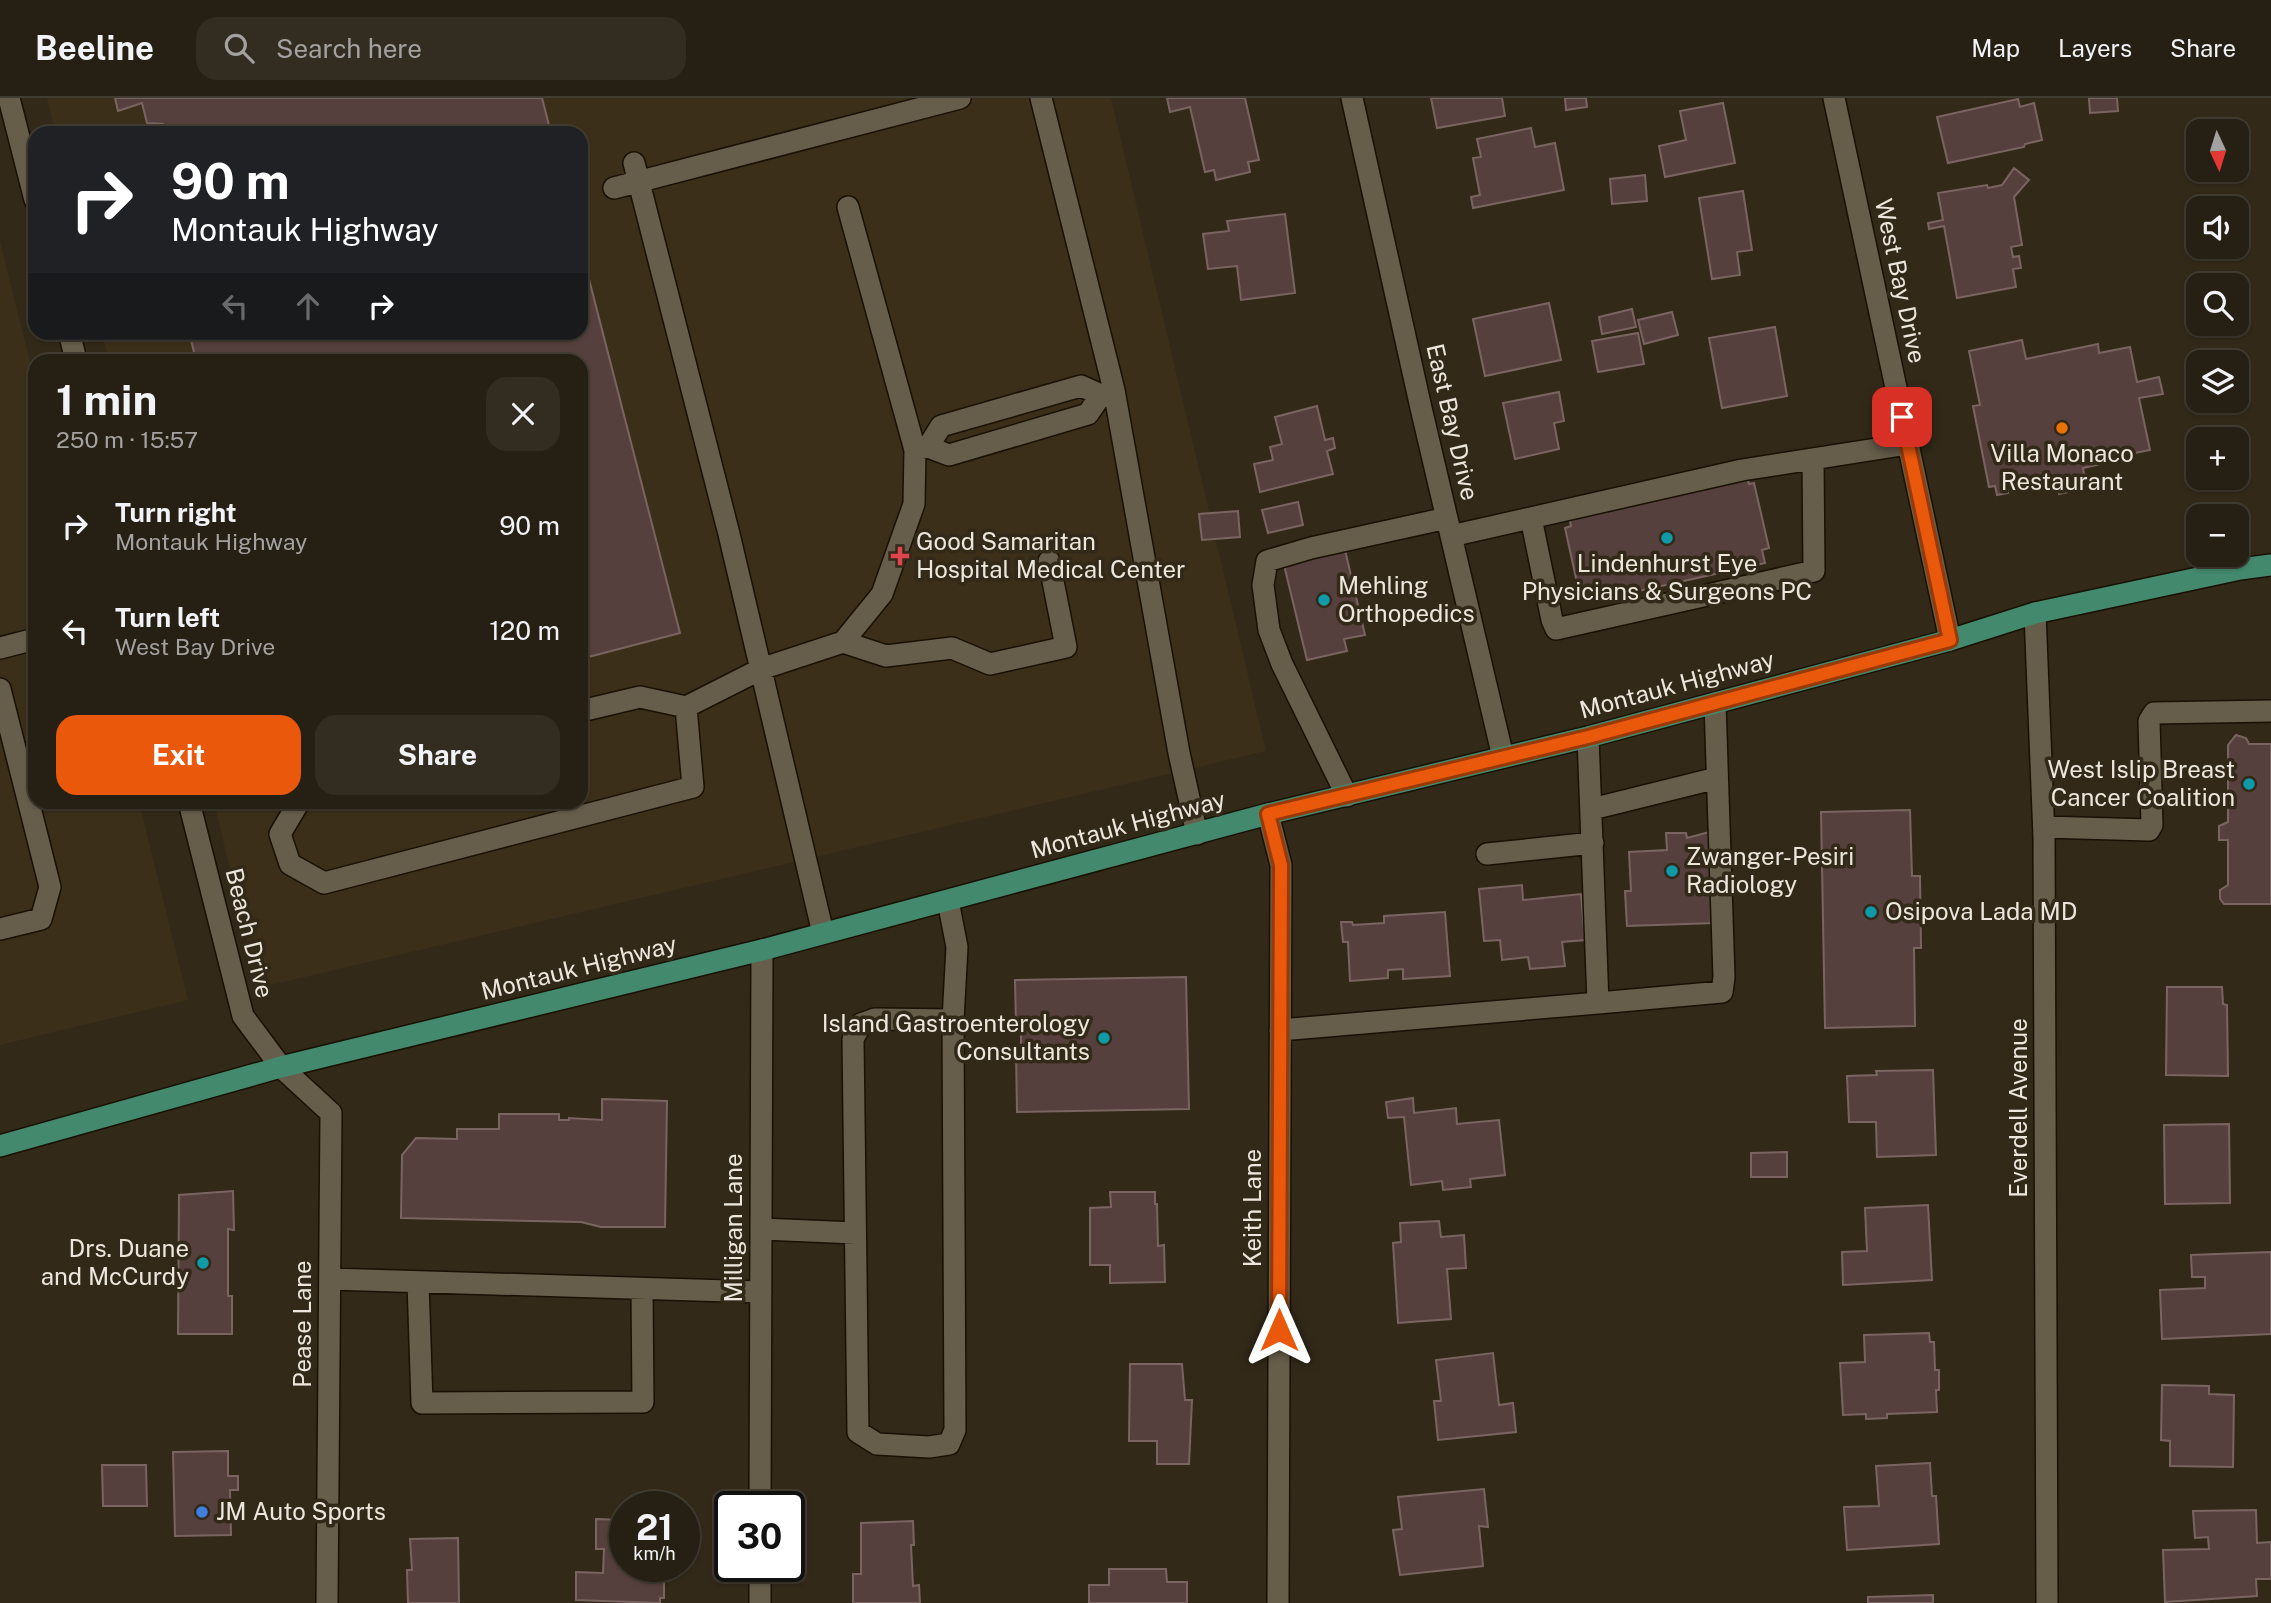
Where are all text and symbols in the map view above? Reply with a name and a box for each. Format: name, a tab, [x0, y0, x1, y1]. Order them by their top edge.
search box	[196, 17, 686, 80]
text: Beeline	[35, 29, 154, 67]
icon: search	[220, 29, 258, 67]
text: Search here	[276, 33, 422, 64]
text: Map	[1971, 34, 2020, 62]
text: Layers	[2058, 34, 2132, 62]
text: Share	[2170, 34, 2236, 62]
north arrow	[2186, 119, 2249, 182]
map controls	[2186, 119, 2249, 567]
text: 90 m	[171, 152, 290, 210]
icon: right	[56, 154, 147, 245]
street label: West Bay Drive	[1870, 196, 1932, 366]
button: sound	[2186, 196, 2249, 259]
text: Montauk Highway	[171, 211, 439, 248]
button: search	[2186, 273, 2249, 336]
icon: left	[216, 287, 254, 325]
icon: ahead	[289, 287, 327, 325]
icon: right	[362, 287, 400, 325]
street label: East Bay Drive	[1421, 341, 1485, 503]
button: layers	[2186, 350, 2249, 413]
text: 1 min	[56, 375, 157, 424]
button: close	[486, 377, 560, 451]
pin	[1872, 387, 1932, 447]
icon: arrive	[1883, 398, 1921, 436]
marker: Villa Monaco Restaurant	[2054, 420, 2070, 436]
text: 250 m · 15:57	[56, 426, 198, 453]
button: +	[2186, 427, 2249, 490]
place label: Villa Monaco Restaurant	[1990, 439, 2134, 495]
text: Turn right	[115, 497, 237, 528]
button: −	[2186, 504, 2249, 567]
icon: right	[56, 507, 94, 545]
text: 90 m	[499, 510, 560, 541]
place label: Good Samaritan Hospital Medical Center	[916, 527, 1186, 583]
text: Montauk Highway	[115, 528, 307, 555]
marker: Lindenhurst Eye Physicians & Surgeons PC	[1659, 530, 1675, 546]
marker: Good Samaritan Hospital Medical Center	[890, 546, 910, 566]
place label: Lindenhurst Eye Physicians & Surgeons PC	[1522, 549, 1812, 605]
place label: Mehling Orthopedics	[1338, 571, 1475, 627]
marker: Mehling Orthopedics	[1316, 592, 1332, 608]
text: Turn left	[115, 602, 220, 633]
icon: left	[56, 612, 94, 650]
text: 120 m	[489, 615, 560, 646]
text: West Bay Drive	[115, 633, 275, 660]
street label: Montauk Highway	[1576, 644, 1777, 724]
button: Exit	[56, 715, 301, 795]
button: Share	[315, 715, 560, 795]
place label: West Islip Breast Cancer Coalition	[2047, 755, 2235, 811]
marker: West Islip Breast Cancer Coalition	[2241, 776, 2257, 792]
street label: Montauk Highway	[1027, 784, 1228, 864]
place label: Zwanger-Pesiri Radiology	[1686, 842, 1854, 898]
marker: Zwanger-Pesiri Radiology	[1664, 863, 1680, 879]
street label: Beach Drive	[220, 865, 280, 1001]
place label: Osipova Lada MD	[1885, 897, 2077, 925]
marker: Osipova Lada MD	[1863, 904, 1879, 920]
street label: Montauk Highway	[478, 929, 680, 1005]
place label: Island Gastroenterology Consultants	[822, 1009, 1090, 1065]
street label: Everdell Avenue	[2004, 1018, 2032, 1198]
marker: Island Gastroenterology Consultants	[1096, 1030, 1112, 1046]
street label: Keith Lane	[1238, 1149, 1266, 1267]
street label: Milligan Lane	[719, 1153, 747, 1303]
place label: Drs. Duane and McCurdy	[41, 1234, 189, 1290]
marker: Drs. Duane and McCurdy	[195, 1255, 211, 1271]
street label: Pease Lane	[288, 1260, 316, 1388]
position arrow	[1242, 1293, 1316, 1367]
speed limit sign: 30	[714, 1491, 805, 1582]
place label: JM Auto Sports	[216, 1497, 386, 1525]
marker: JM Auto Sports	[194, 1504, 210, 1520]
text: 21	[636, 1507, 673, 1548]
text: km/h	[633, 1543, 676, 1564]

